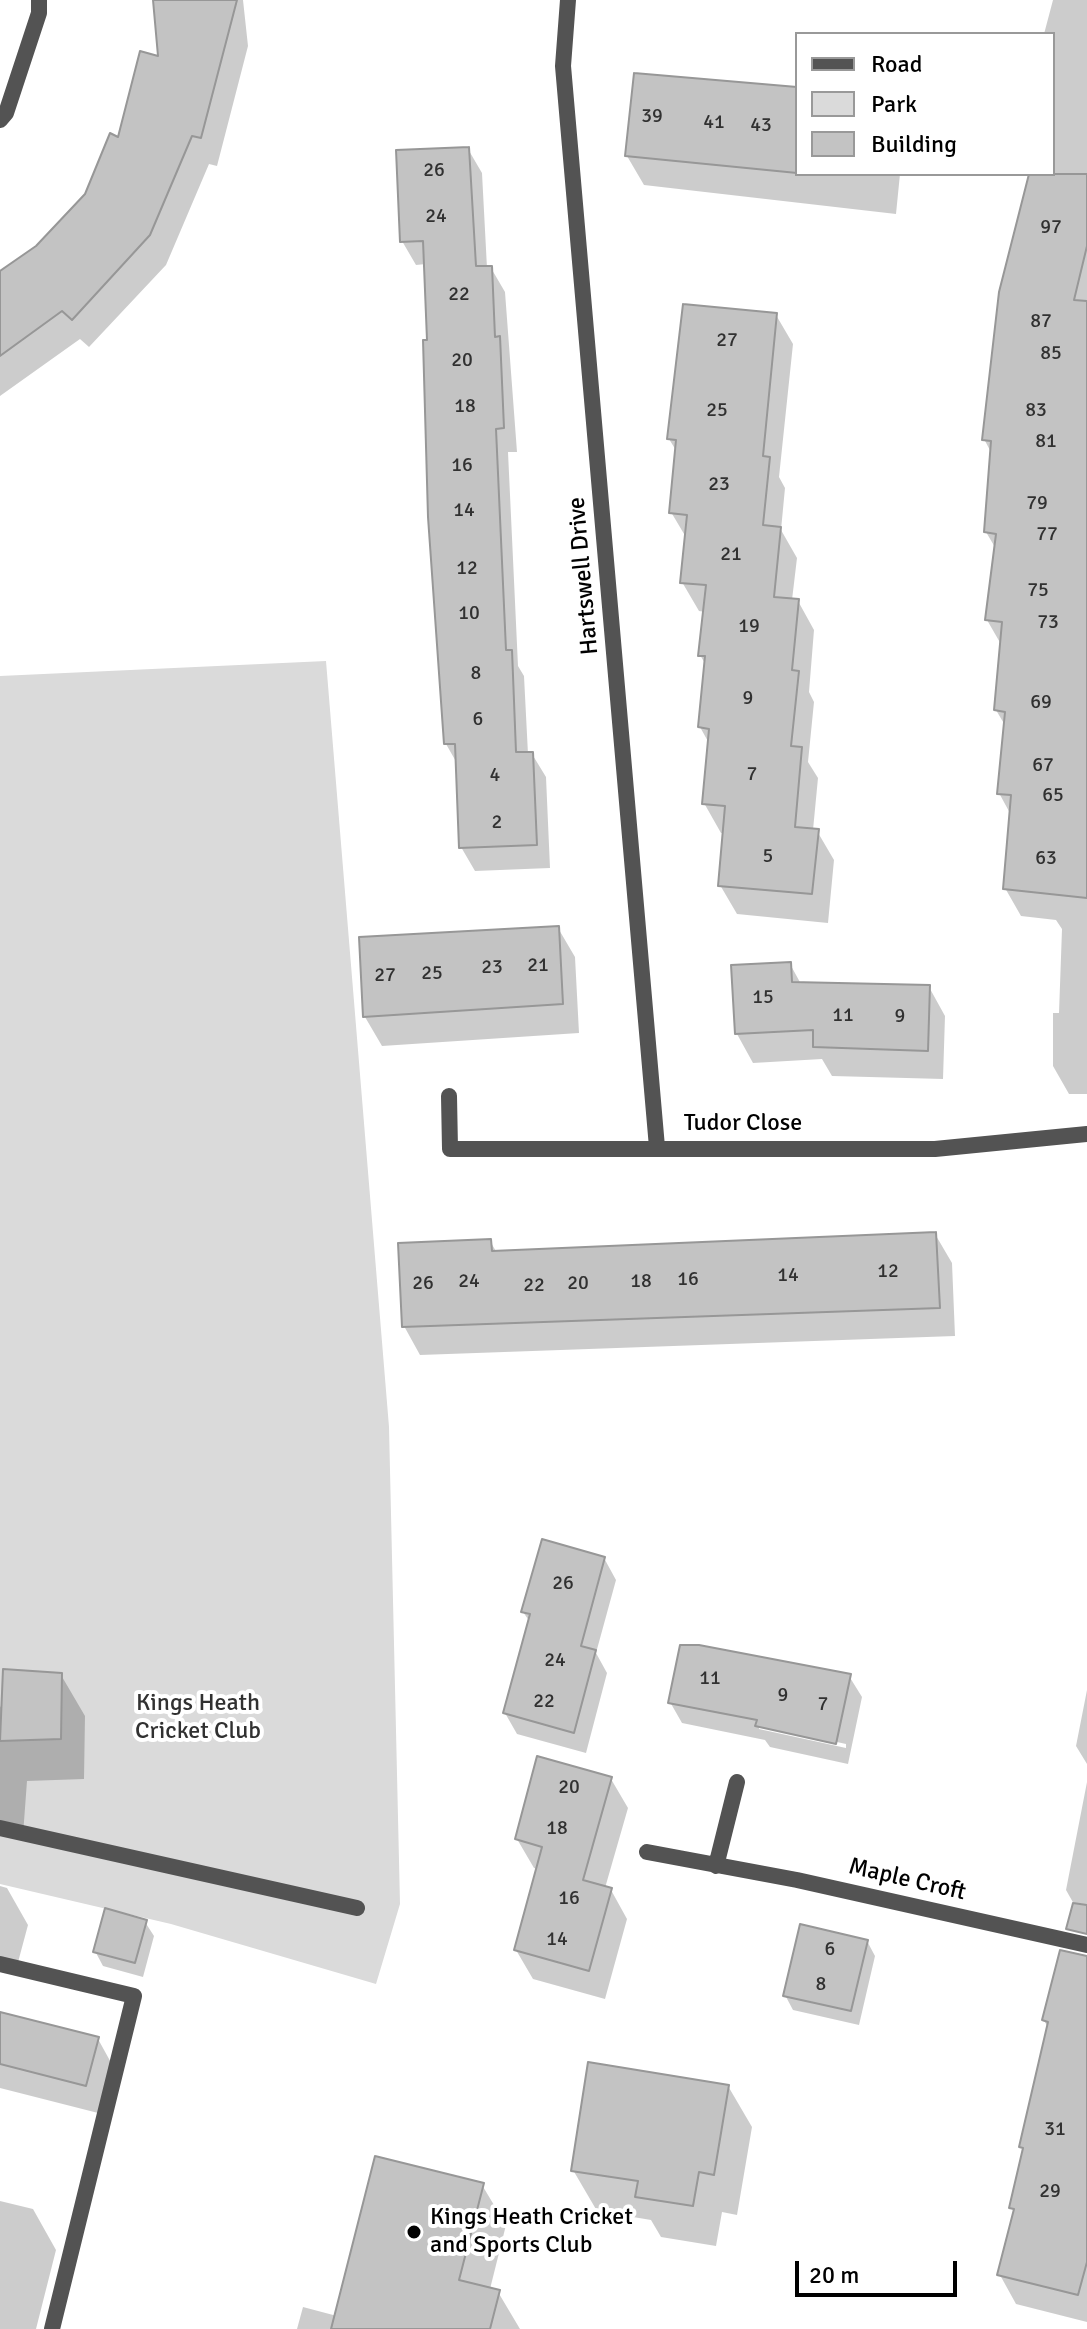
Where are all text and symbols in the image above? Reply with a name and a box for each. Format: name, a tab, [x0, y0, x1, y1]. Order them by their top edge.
legend	[795, 32, 1055, 176]
text: Road	[871, 49, 922, 79]
text: Park	[871, 89, 917, 119]
house number: 39	[641, 105, 663, 129]
house number: 41	[703, 111, 725, 135]
house number: 43	[750, 114, 772, 138]
text: Building	[871, 129, 957, 159]
house number: 26	[423, 159, 445, 183]
house number: 24	[425, 205, 447, 229]
house number: 97	[1040, 216, 1062, 240]
house number: 22	[448, 283, 470, 307]
house number: 87	[1030, 310, 1052, 334]
house number: 27	[716, 329, 738, 353]
house number: 85	[1040, 342, 1062, 366]
house number: 20	[451, 349, 473, 373]
house number: 18	[454, 395, 476, 419]
house number: 25	[706, 399, 728, 423]
house number: 83	[1025, 399, 1047, 423]
house number: 81	[1035, 430, 1057, 454]
house number: 16	[451, 454, 473, 478]
house number: 23	[708, 473, 730, 497]
house number: 79	[1026, 492, 1048, 516]
street label: Hartswell Drive	[563, 496, 605, 656]
house number: 14	[453, 499, 475, 523]
house number: 77	[1036, 523, 1058, 547]
house number: 21	[720, 543, 742, 567]
house number: 12	[456, 557, 478, 581]
house number: 75	[1027, 579, 1049, 603]
house number: 10	[458, 602, 480, 626]
house number: 73	[1037, 611, 1059, 635]
house number: 19	[738, 615, 760, 639]
house number: 8	[471, 662, 481, 686]
house number: 9	[743, 687, 753, 711]
house number: 69	[1030, 691, 1052, 715]
house number: 6	[473, 708, 483, 732]
house number: 67	[1032, 754, 1054, 778]
house number: 7	[747, 763, 757, 787]
house number: 4	[490, 764, 500, 788]
house number: 65	[1042, 784, 1064, 808]
house number: 2	[492, 811, 502, 835]
house number: 5	[763, 845, 773, 869]
house number: 63	[1035, 847, 1057, 871]
house number: 21	[527, 954, 549, 978]
house number: 23	[481, 956, 503, 980]
house number: 25	[421, 962, 443, 986]
house number: 27	[374, 964, 396, 988]
house number: 15	[752, 986, 774, 1010]
house number: 11	[832, 1004, 854, 1028]
house number: 9	[895, 1005, 905, 1029]
street label: Tudor Close	[684, 1110, 802, 1138]
house number: 12	[877, 1260, 899, 1284]
house number: 14	[777, 1264, 799, 1288]
house number: 16	[677, 1268, 699, 1292]
house number: 24	[458, 1270, 480, 1294]
house number: 18	[630, 1270, 652, 1294]
house number: 26	[412, 1272, 434, 1296]
house number: 20	[567, 1272, 589, 1296]
house number: 22	[523, 1274, 545, 1298]
house number: 26	[552, 1572, 574, 1596]
house number: 24	[544, 1649, 566, 1673]
house number: 11	[699, 1667, 721, 1691]
house number: 9	[778, 1684, 788, 1708]
park label: Kings Heath Cricket Club	[135, 1690, 261, 1746]
house number: 22	[533, 1690, 555, 1714]
house number: 7	[818, 1693, 828, 1717]
house number: 20	[558, 1776, 580, 1800]
house number: 18	[546, 1817, 568, 1841]
street label: Maple Croft	[846, 1853, 968, 1907]
house number: 16	[558, 1887, 580, 1911]
house number: 14	[546, 1928, 568, 1952]
house number: 6	[825, 1938, 835, 1962]
house number: 8	[816, 1973, 826, 1997]
house number: 31	[1044, 2118, 1066, 2142]
house number: 29	[1039, 2180, 1061, 2204]
place label: Kings Heath Cricket and Sports Club	[430, 2204, 633, 2260]
marker: Kings Heath Cricket and Sports Club	[405, 2223, 423, 2241]
scale bar	[799, 2245, 961, 2295]
text: 20 m	[809, 2260, 859, 2290]

